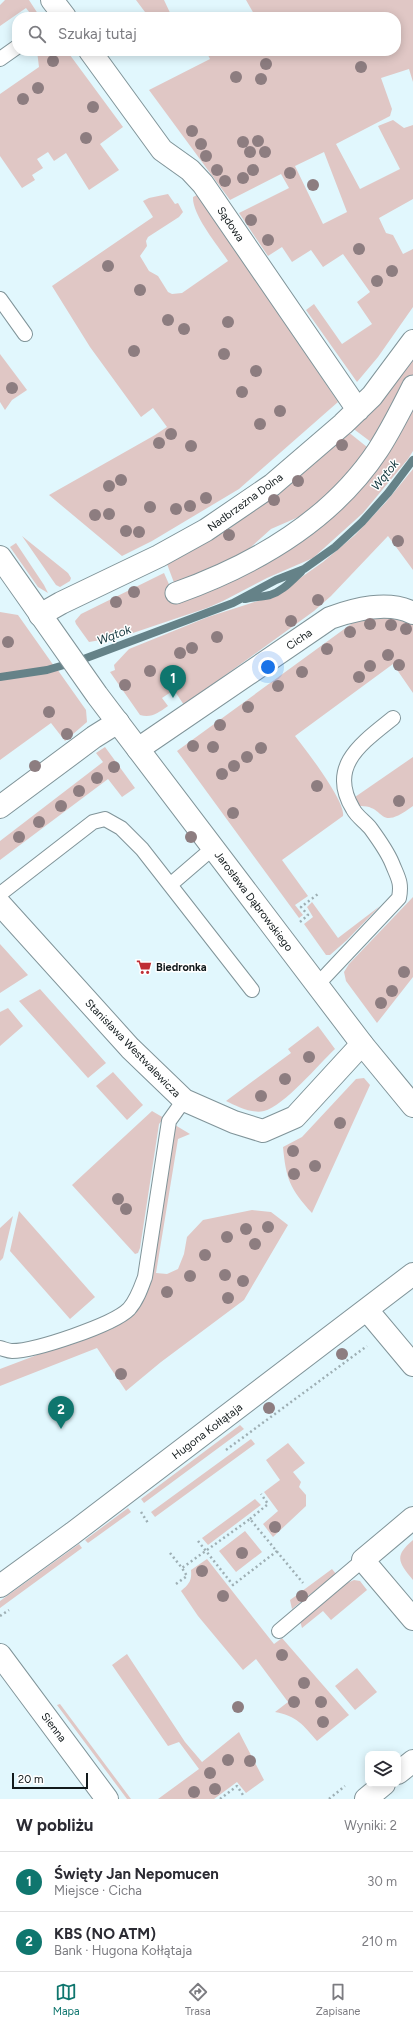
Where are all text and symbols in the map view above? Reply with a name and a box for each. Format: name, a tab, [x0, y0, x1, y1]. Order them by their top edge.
search box	[12, 12, 401, 56]
icon: search	[26, 23, 48, 45]
text: Szukaj tutaj	[58, 25, 137, 43]
street label: Sądowa	[214, 204, 247, 244]
water label: Wątok	[368, 456, 402, 493]
street label: Nadbrzeżna Dolna	[205, 471, 286, 534]
water label: Wątok	[95, 622, 134, 648]
street label: Cicha	[284, 626, 315, 653]
your location	[258, 657, 278, 677]
pin: 1	[160, 665, 186, 698]
street label: Jarosława Dąbrowskiego	[212, 849, 296, 954]
supermarket icon: Biedronka	[135, 958, 153, 976]
place label: Biedronka	[156, 961, 207, 974]
street label: Stanisława Westwalewicza	[82, 996, 183, 1100]
pin: 2	[48, 1396, 74, 1429]
street label: Hugona Kołłątaja	[170, 1401, 245, 1462]
street label: Sienna	[38, 1710, 69, 1744]
map controls	[365, 1751, 401, 1787]
button: layers	[365, 1751, 401, 1787]
scale bar	[12, 1771, 88, 1790]
text: 20 m	[18, 1773, 43, 1786]
text: W pobliżu	[16, 1815, 93, 1835]
text: Wyniki: 2	[344, 1818, 397, 1833]
text: Święty Jan Nepomucen	[54, 1865, 219, 1883]
text: 1	[26, 1874, 32, 1889]
text: 30 m	[367, 1874, 397, 1889]
text: Miejsce · Cicha	[54, 1883, 142, 1898]
text: KBS (NO ATM)	[54, 1925, 156, 1943]
text: 2	[25, 1934, 33, 1949]
text: 210 m	[362, 1934, 397, 1949]
text: Bank · Hugona Kołłątaja	[54, 1943, 192, 1958]
tab: Mapa	[53, 1981, 80, 2018]
tab: Trasa	[185, 1981, 211, 2018]
tab: Zapisane	[316, 1981, 360, 2018]

